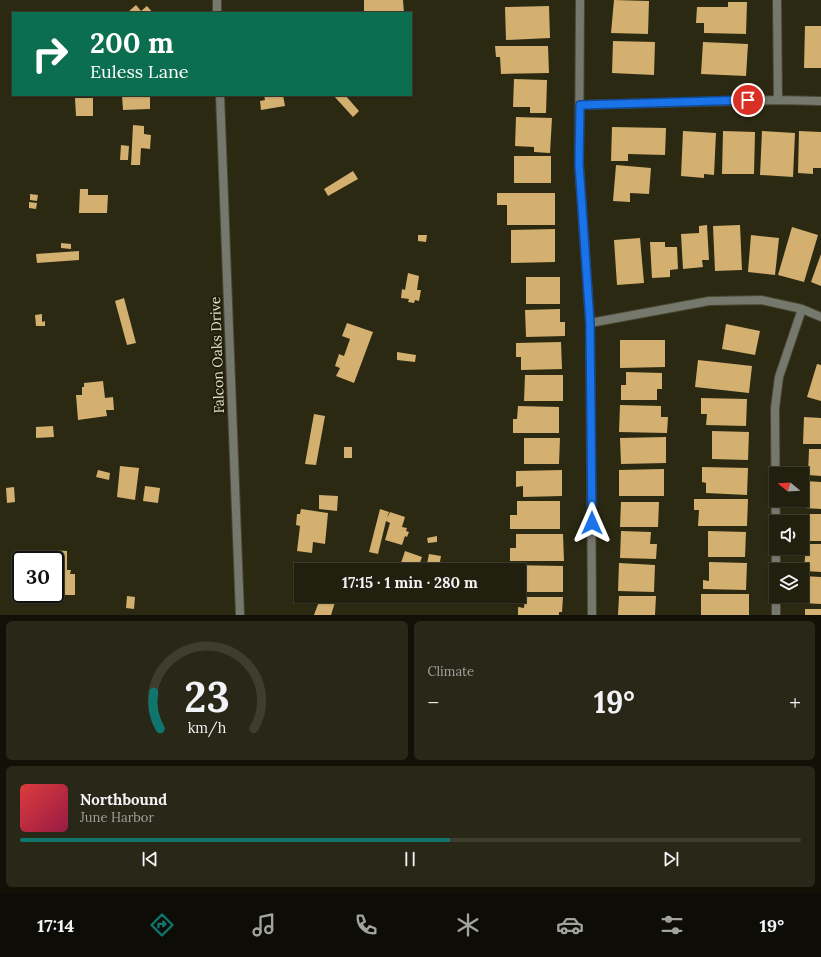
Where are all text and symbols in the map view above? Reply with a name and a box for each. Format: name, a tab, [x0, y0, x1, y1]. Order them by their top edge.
text: 200 m	[90, 25, 174, 61]
icon: right	[24, 28, 76, 80]
text: Euless Lane	[90, 60, 189, 83]
pin	[731, 83, 765, 117]
icon: arrive	[737, 89, 759, 111]
street label: Falcon Oaks Drive	[206, 296, 228, 414]
north arrow	[769, 467, 809, 507]
map controls	[769, 467, 809, 603]
position arrow	[571, 502, 613, 544]
button: sound	[769, 515, 809, 555]
speed limit sign: 30	[12, 551, 64, 603]
button: layers	[769, 563, 809, 603]
text: 17:15 · 1 min · 280 m	[342, 573, 478, 592]
text: Climate	[428, 663, 474, 680]
text: 23	[184, 669, 229, 722]
text: 19°	[594, 683, 635, 721]
text: −	[428, 688, 439, 716]
text: +	[789, 688, 801, 716]
text: km/h	[187, 718, 226, 737]
text: Northbound	[80, 790, 167, 809]
text: June Harbor	[80, 809, 154, 826]
icon: previous	[139, 848, 161, 870]
icon: pause	[399, 848, 421, 870]
icon: next	[660, 848, 682, 870]
icon: directions	[148, 911, 176, 939]
icon: music	[250, 911, 278, 939]
icon: phone	[352, 911, 380, 939]
icon: climate	[454, 911, 482, 939]
icon: car	[556, 911, 584, 939]
icon: filters	[658, 911, 686, 939]
text: 17:14	[37, 914, 74, 937]
text: 19°	[759, 914, 784, 937]

